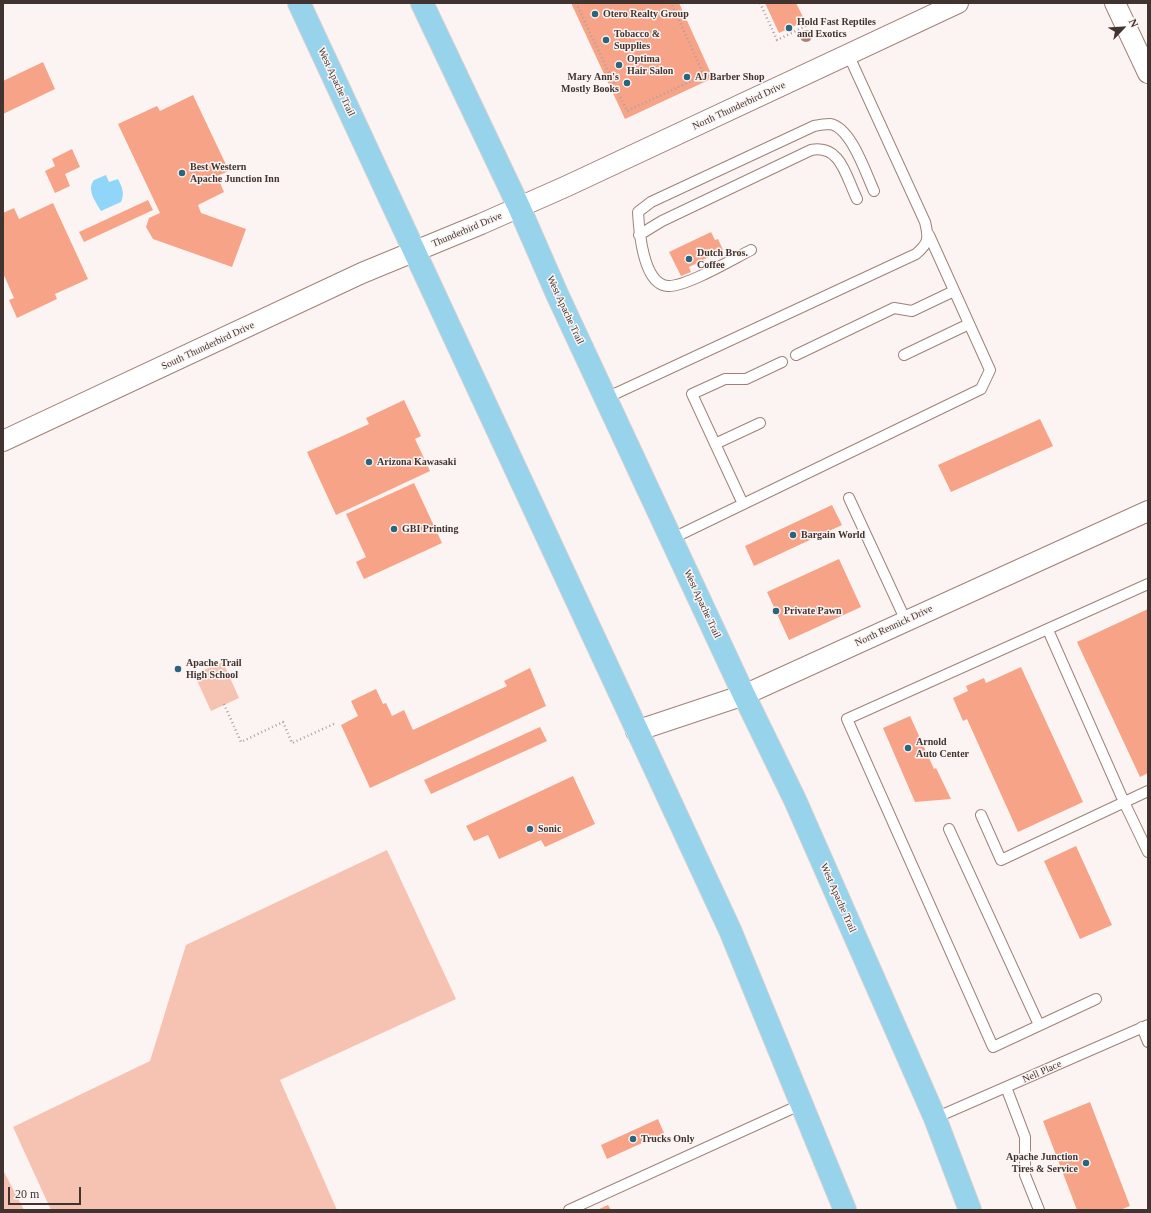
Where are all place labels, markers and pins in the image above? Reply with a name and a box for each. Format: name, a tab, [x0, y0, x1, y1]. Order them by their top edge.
place label: Otero Realty Group	[603, 8, 689, 20]
marker: Otero Realty Group	[590, 9, 600, 19]
place label: Hold Fast Reptiles and Exotics	[797, 16, 876, 40]
marker: Hold Fast Reptiles and Exotics	[784, 23, 794, 33]
place label: Tobacco & Supplies	[614, 28, 660, 52]
marker: Tobacco & Supplies	[601, 35, 611, 45]
place label: Optima Hair Salon	[627, 53, 673, 76]
marker: Optima Hair Salon	[614, 60, 624, 70]
place label: Mary Ann's Mostly Books	[561, 71, 619, 94]
place label: AJ Barber Shop	[695, 71, 764, 83]
marker: AJ Barber Shop	[682, 72, 692, 82]
marker: Mary Ann's Mostly Books	[622, 78, 632, 88]
place label: Best Western Apache Junction Inn	[190, 161, 279, 184]
marker: Best Western Apache Junction Inn	[177, 168, 187, 178]
place label: Dutch Bros. Coffee	[697, 247, 748, 270]
marker: Dutch Bros. Coffee	[684, 254, 694, 264]
place label: Arizona Kawasaki	[377, 456, 456, 468]
marker: Arizona Kawasaki	[364, 457, 374, 467]
place label: GBI Printing	[402, 523, 458, 535]
marker: GBI Printing	[389, 524, 399, 534]
place label: Bargain World	[801, 529, 865, 541]
marker: Bargain World	[788, 530, 798, 540]
place label: Private Pawn	[784, 605, 841, 617]
marker: Private Pawn	[771, 606, 781, 616]
place label: Apache Trail High School	[186, 657, 242, 680]
marker: Apache Trail High School	[173, 664, 183, 674]
place label: Arnold Auto Center	[916, 736, 969, 760]
marker: Arnold Auto Center	[903, 743, 913, 753]
place label: Sonic	[538, 823, 561, 835]
marker: Sonic	[525, 824, 535, 834]
place label: Trucks Only	[641, 1133, 694, 1145]
marker: Trucks Only	[628, 1134, 638, 1144]
place label: Apache Junction Tires & Service	[1006, 1151, 1078, 1174]
marker: Apache Junction Tires & Service	[1081, 1158, 1091, 1168]

